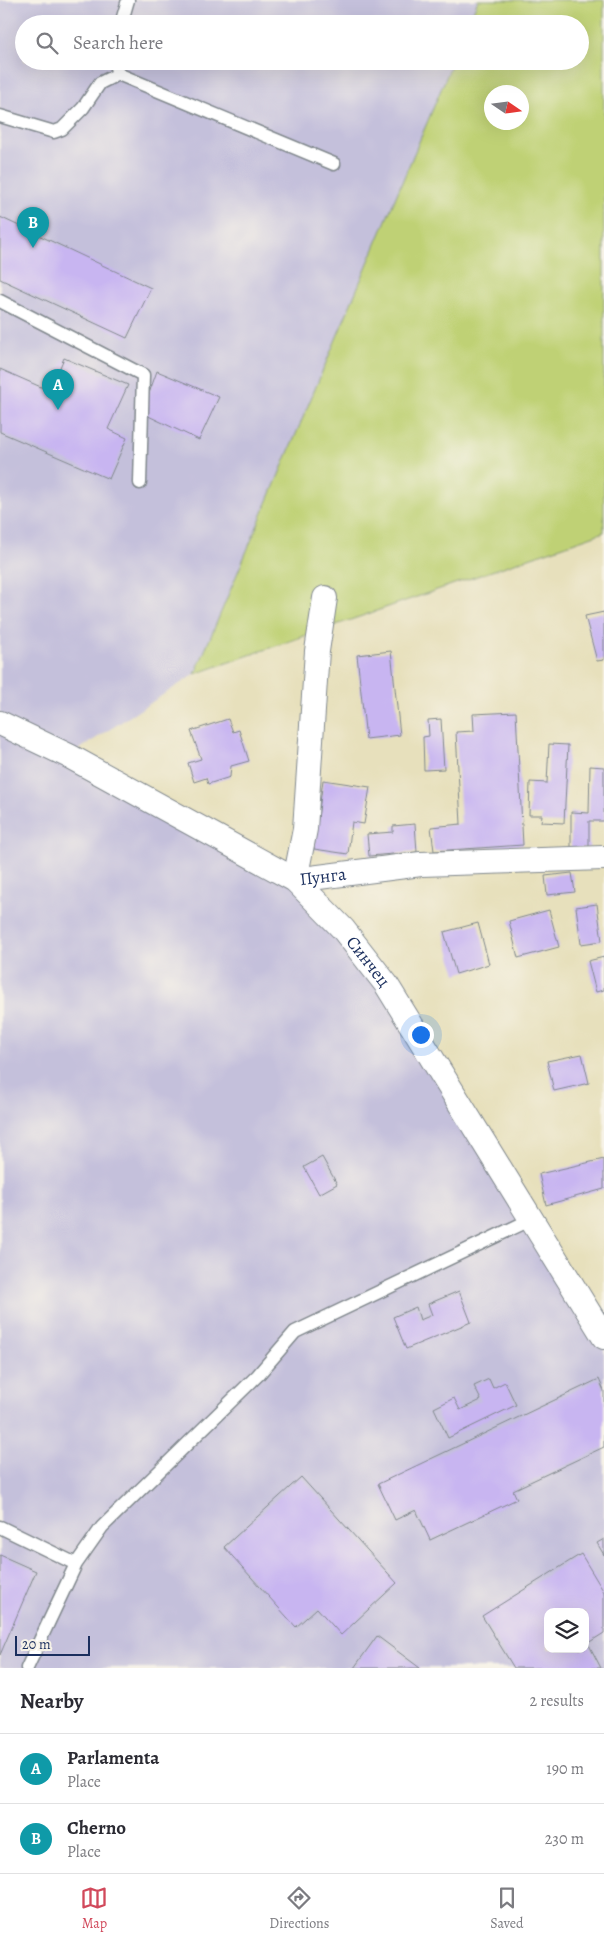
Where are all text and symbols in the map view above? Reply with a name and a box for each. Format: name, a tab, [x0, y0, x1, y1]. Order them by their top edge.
search box	[15, 15, 589, 70]
icon: search	[33, 29, 61, 57]
text: Search here	[73, 30, 163, 56]
north arrow	[484, 85, 529, 130]
pin: B	[17, 207, 49, 248]
pin: A	[42, 369, 74, 410]
street label: Пунга	[298, 862, 348, 891]
street label: Синчец	[341, 931, 396, 992]
your location	[408, 1022, 434, 1048]
map controls	[544, 1608, 589, 1653]
button: layers	[544, 1608, 589, 1653]
scale bar	[15, 1633, 90, 1656]
text: 20 m	[22, 1635, 51, 1654]
text: Nearby	[20, 1687, 83, 1715]
text: 2 results	[529, 1690, 584, 1712]
text: Parlamenta	[67, 1745, 159, 1771]
text: A	[31, 1758, 41, 1780]
text: 190 m	[546, 1758, 584, 1780]
text: Place	[67, 1771, 101, 1793]
text: Cherno	[67, 1815, 126, 1841]
text: B	[31, 1828, 41, 1850]
text: 230 m	[545, 1828, 584, 1850]
text: Place	[67, 1841, 101, 1863]
tab: Map	[80, 1884, 108, 1933]
tab: Directions	[269, 1884, 329, 1933]
tab: Saved	[490, 1884, 524, 1933]

